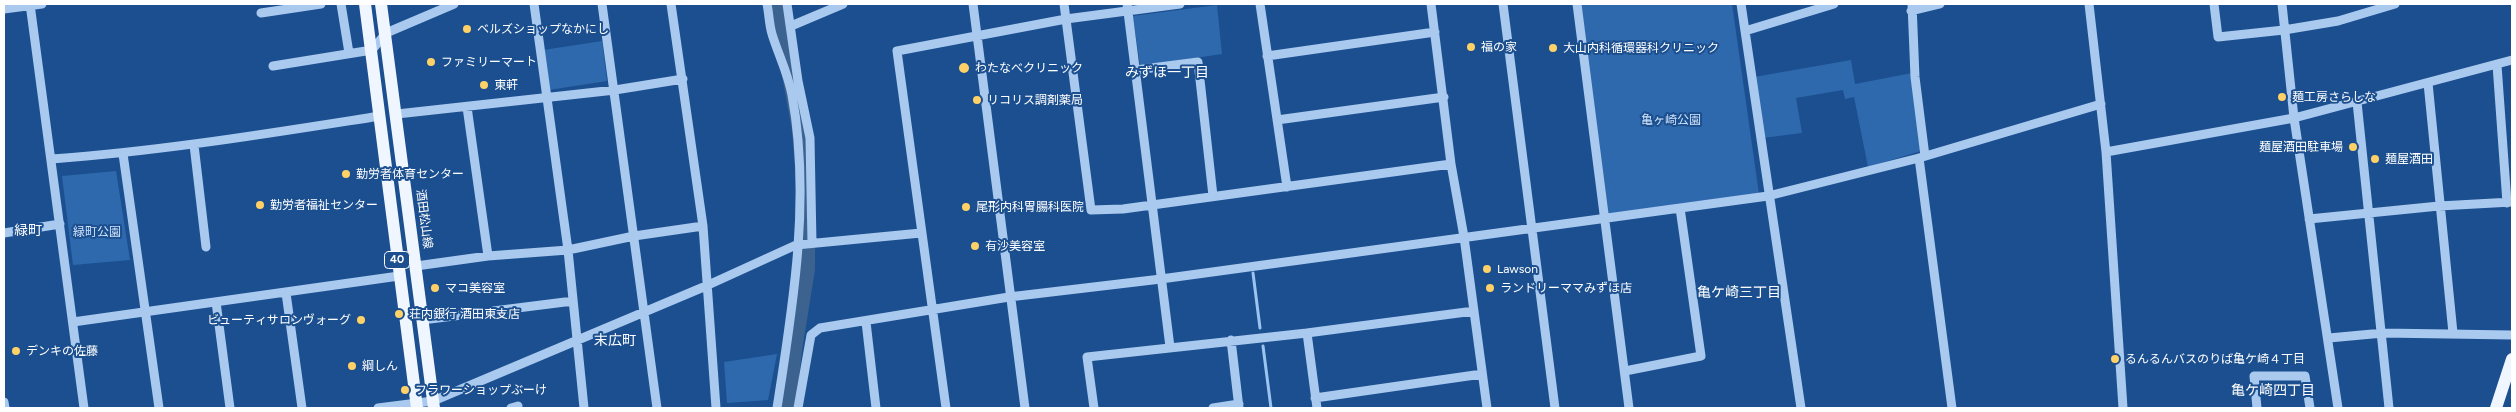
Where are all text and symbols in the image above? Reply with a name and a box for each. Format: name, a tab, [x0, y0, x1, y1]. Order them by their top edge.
place label: ベルズショップなかにし	[477, 22, 609, 36]
marker: ベルズショップなかにし	[461, 23, 473, 35]
place label: 福の家	[1481, 40, 1517, 54]
marker: 福の家	[1465, 41, 1477, 53]
place label: 大山内科循環器科クリニック	[1563, 41, 1719, 55]
marker: 大山内科循環器科クリニック	[1547, 42, 1559, 54]
place label: ファミリーマート	[441, 55, 537, 69]
marker: ファミリーマート	[425, 56, 437, 68]
marker: わたなべクリニック	[957, 61, 971, 75]
place label: わたなべクリニック	[975, 61, 1083, 75]
district label: みずほ一丁目	[1125, 65, 1209, 81]
place label: 東軒	[494, 78, 518, 92]
marker: 東軒	[478, 79, 490, 91]
place label: 麺工房さらしな	[2292, 90, 2376, 104]
marker: 麺工房さらしな	[2276, 91, 2288, 103]
place label: リコリス調剤薬局	[987, 93, 1083, 107]
marker: リコリス調剤薬局	[971, 94, 983, 106]
park label: 亀ヶ崎公園	[1641, 113, 1701, 127]
place label: 麺屋酒田駐車場	[2259, 140, 2343, 154]
marker: 麺屋酒田駐車場	[2347, 141, 2359, 153]
place label: 麺屋酒田	[2385, 152, 2433, 166]
marker: 麺屋酒田	[2369, 153, 2381, 165]
place label: 勤労者体育センター	[356, 167, 464, 181]
marker: 勤労者体育センター	[340, 168, 352, 180]
street label: 酒田松山線	[413, 188, 435, 250]
place label: 勤労者福祉センター	[270, 198, 378, 212]
marker: 勤労者福祉センター	[254, 199, 266, 211]
place label: 尾形内科胃腸科医院	[976, 200, 1084, 214]
marker: 尾形内科胃腸科医院	[960, 201, 972, 213]
district label: 緑町	[14, 223, 42, 239]
park label: 緑町公園	[73, 225, 121, 239]
place label: 有沙美容室	[985, 239, 1045, 253]
marker: 有沙美容室	[969, 240, 981, 252]
road number: 40	[384, 252, 410, 268]
place label: Lawson	[1497, 262, 1538, 276]
marker: Lawson	[1481, 263, 1493, 275]
place label: マコ美容室	[445, 281, 505, 295]
place label: ランドリーママみずほ店	[1500, 281, 1632, 295]
marker: マコ美容室	[429, 282, 441, 294]
marker: ランドリーママみずほ店	[1484, 282, 1496, 294]
district label: 亀ケ崎三丁目	[1697, 285, 1781, 301]
place label: 荘内銀行 酒田東支店	[409, 307, 520, 321]
marker: 荘内銀行 酒田東支店	[393, 308, 405, 320]
place label: ビューティサロンヴォーグ	[207, 313, 351, 327]
marker: ビューティサロンヴォーグ	[355, 314, 367, 326]
district label: 末広町	[594, 333, 636, 349]
place label: デンキの佐藤	[26, 344, 98, 358]
marker: デンキの佐藤	[10, 345, 22, 357]
place label: るんるんバスのりば亀ケ崎４丁目	[2125, 352, 2305, 366]
marker: るんるんバスのりば亀ケ崎４丁目	[2109, 353, 2121, 365]
place label: 綱しん	[362, 359, 398, 373]
marker: 綱しん	[346, 360, 358, 372]
place label: フラワーショップぶーけ	[415, 383, 547, 397]
district label: 亀ケ崎四丁目	[2231, 383, 2315, 399]
marker: フラワーショップぶーけ	[399, 384, 411, 396]

